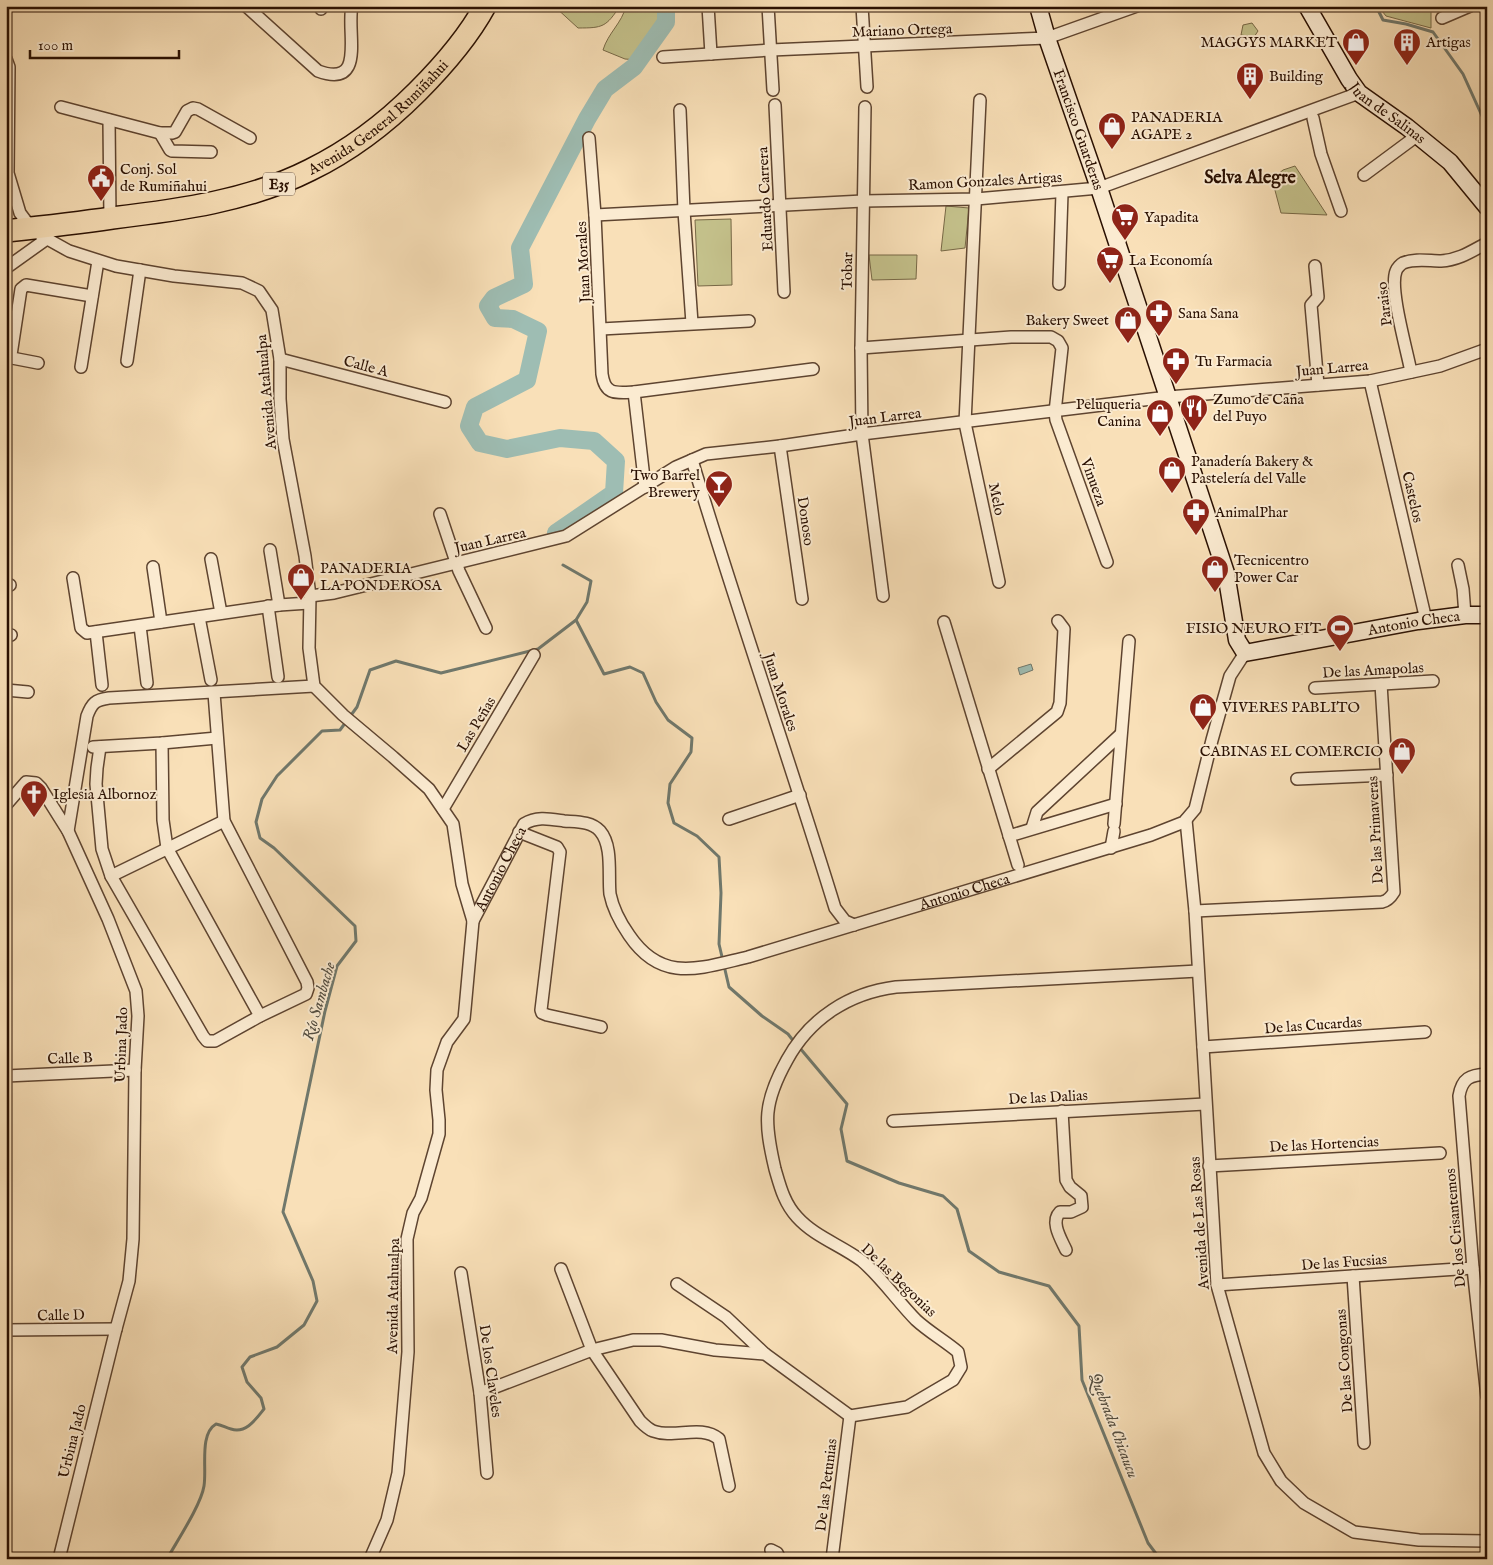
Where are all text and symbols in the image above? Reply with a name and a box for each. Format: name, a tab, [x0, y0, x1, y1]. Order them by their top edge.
street label: Mariano Ortega	[851, 19, 953, 42]
shop icon: MAGGYS MARKET	[1341, 27, 1371, 66]
building icon: Artigas	[1392, 27, 1422, 66]
scale bar	[30, 28, 179, 60]
place label: MAGGYS MARKET	[1201, 33, 1337, 52]
place label: Artigas	[1425, 33, 1471, 52]
text: 100 m	[38, 36, 74, 55]
street label: Avenida General Rumiñahui	[304, 56, 453, 180]
building icon: Building	[1235, 61, 1265, 100]
street label: Francisco Guarderas	[1048, 67, 1108, 193]
place label: Building	[1269, 67, 1324, 86]
street label: Juan de Salinas	[1343, 77, 1429, 148]
place label: PANADERIA AGAPE 2	[1130, 108, 1223, 144]
shop icon: PANADERIA AGAPE 2	[1097, 111, 1127, 150]
street label: Eduardo Carrera	[753, 146, 778, 252]
place label: Conj. Sol de Rumiñahui	[120, 160, 207, 196]
public building icon: Conj. Sol de Rumiñahui	[86, 163, 116, 202]
district label: Selva Alegre	[1204, 167, 1297, 190]
street label: Ramon Gonzales Artigas	[908, 168, 1063, 195]
road number: E35	[263, 172, 295, 195]
supermarket icon: Yapadita	[1110, 202, 1140, 241]
place label: Yapadita	[1144, 208, 1199, 227]
street label: Juan Morales	[572, 221, 595, 305]
supermarket icon: La Economía	[1095, 245, 1125, 284]
place label: La Economía	[1129, 251, 1213, 270]
street label: Tobar	[838, 252, 857, 290]
street label: Paraiso	[1372, 281, 1397, 327]
pharmacy icon: Sana Sana	[1144, 298, 1174, 337]
place label: Sana Sana	[1178, 304, 1239, 323]
shop icon: Bakery Sweet	[1113, 305, 1143, 344]
place label: Bakery Sweet	[1025, 311, 1109, 330]
street label: Avenida Atahualpa	[252, 333, 281, 451]
pharmacy icon: Tu Farmacia	[1161, 346, 1191, 385]
street label: Calle A	[341, 351, 391, 382]
place label: Tu Farmacia	[1195, 352, 1272, 371]
street label: Juan Larrea	[1293, 356, 1370, 381]
place label: Zumo de Caña del Puyo	[1213, 390, 1305, 426]
restaurant icon: Zumo de Caña del Puyo	[1179, 393, 1209, 432]
place label: Peluqueria Canina	[1076, 395, 1142, 431]
shop icon: Peluqueria Canina	[1145, 398, 1175, 437]
street label: Juan Larrea	[846, 404, 923, 432]
place label: Panadería Bakery & Pastelería del Valle	[1191, 452, 1313, 488]
street label: Vinueza	[1076, 455, 1111, 509]
shop icon: Panadería Bakery & Pastelería del Valle	[1157, 455, 1187, 494]
place label: Two Barrel Brewery	[631, 466, 701, 502]
bar icon: Two Barrel Brewery	[704, 469, 734, 508]
street label: Castelos	[1397, 470, 1428, 525]
street label: Melo	[984, 481, 1009, 517]
street label: Donoso	[793, 495, 818, 547]
pharmacy icon: AnimalPhar	[1181, 497, 1211, 536]
place label: AnimalPhar	[1214, 503, 1288, 522]
street label: Juan Larrea	[451, 523, 528, 558]
place label: Tecnicentro Power Car	[1234, 551, 1309, 587]
shop icon: Tecnicentro Power Car	[1200, 554, 1230, 593]
place label: PANADERIA LA PONDEROSA	[320, 559, 442, 595]
shop icon: PANADERIA LA PONDEROSA	[286, 562, 316, 601]
street label: Antonio Checa	[1365, 607, 1461, 640]
sports icon: FISIO NEURO FIT	[1325, 613, 1355, 652]
place label: FISIO NEURO FIT	[1186, 619, 1321, 638]
street label: Juan Morales	[758, 649, 802, 734]
street label: De las Amapolas	[1322, 658, 1424, 683]
shop icon: VIVERES PABLITO	[1188, 692, 1218, 731]
street label: Las Peñas	[453, 693, 500, 755]
place label: VIVERES PABLITO	[1221, 698, 1360, 717]
shop icon: CABINAS EL COMERCIO	[1387, 736, 1417, 775]
place label: CABINAS EL COMERCIO	[1200, 742, 1383, 761]
street label: De las Primaveras	[1363, 775, 1388, 884]
church icon: Iglesia Albornoz	[19, 779, 49, 818]
place label: Iglesia Albornoz	[53, 785, 156, 804]
street label: Antonio Checa	[470, 823, 531, 916]
street label: Antonio Checa	[916, 869, 1012, 915]
water label: Río Sambache	[299, 959, 341, 1043]
street label: Urbina Jado	[111, 1007, 132, 1083]
street label: De las Cucardas	[1263, 1013, 1363, 1038]
street label: Calle B	[47, 1048, 93, 1069]
street label: De las Dalias	[1008, 1086, 1088, 1109]
street label: De las Hortencias	[1269, 1132, 1379, 1157]
street label: Avenida de Las Rosas	[1185, 1156, 1214, 1291]
street label: De los Crisantemos	[1441, 1168, 1470, 1288]
street label: Avenida Atahualpa	[383, 1238, 404, 1355]
street label: De las Begonias	[857, 1239, 941, 1321]
street label: De las Fucsias	[1300, 1250, 1388, 1275]
street label: Calle D	[37, 1306, 85, 1325]
street label: De las Congonas	[1331, 1308, 1358, 1413]
street label: De los Claveles	[475, 1323, 506, 1419]
water label: Quebrada Chicaucu	[1084, 1370, 1142, 1481]
street label: Urbina Jado	[54, 1402, 91, 1480]
street label: De las Petunias	[811, 1438, 842, 1533]

